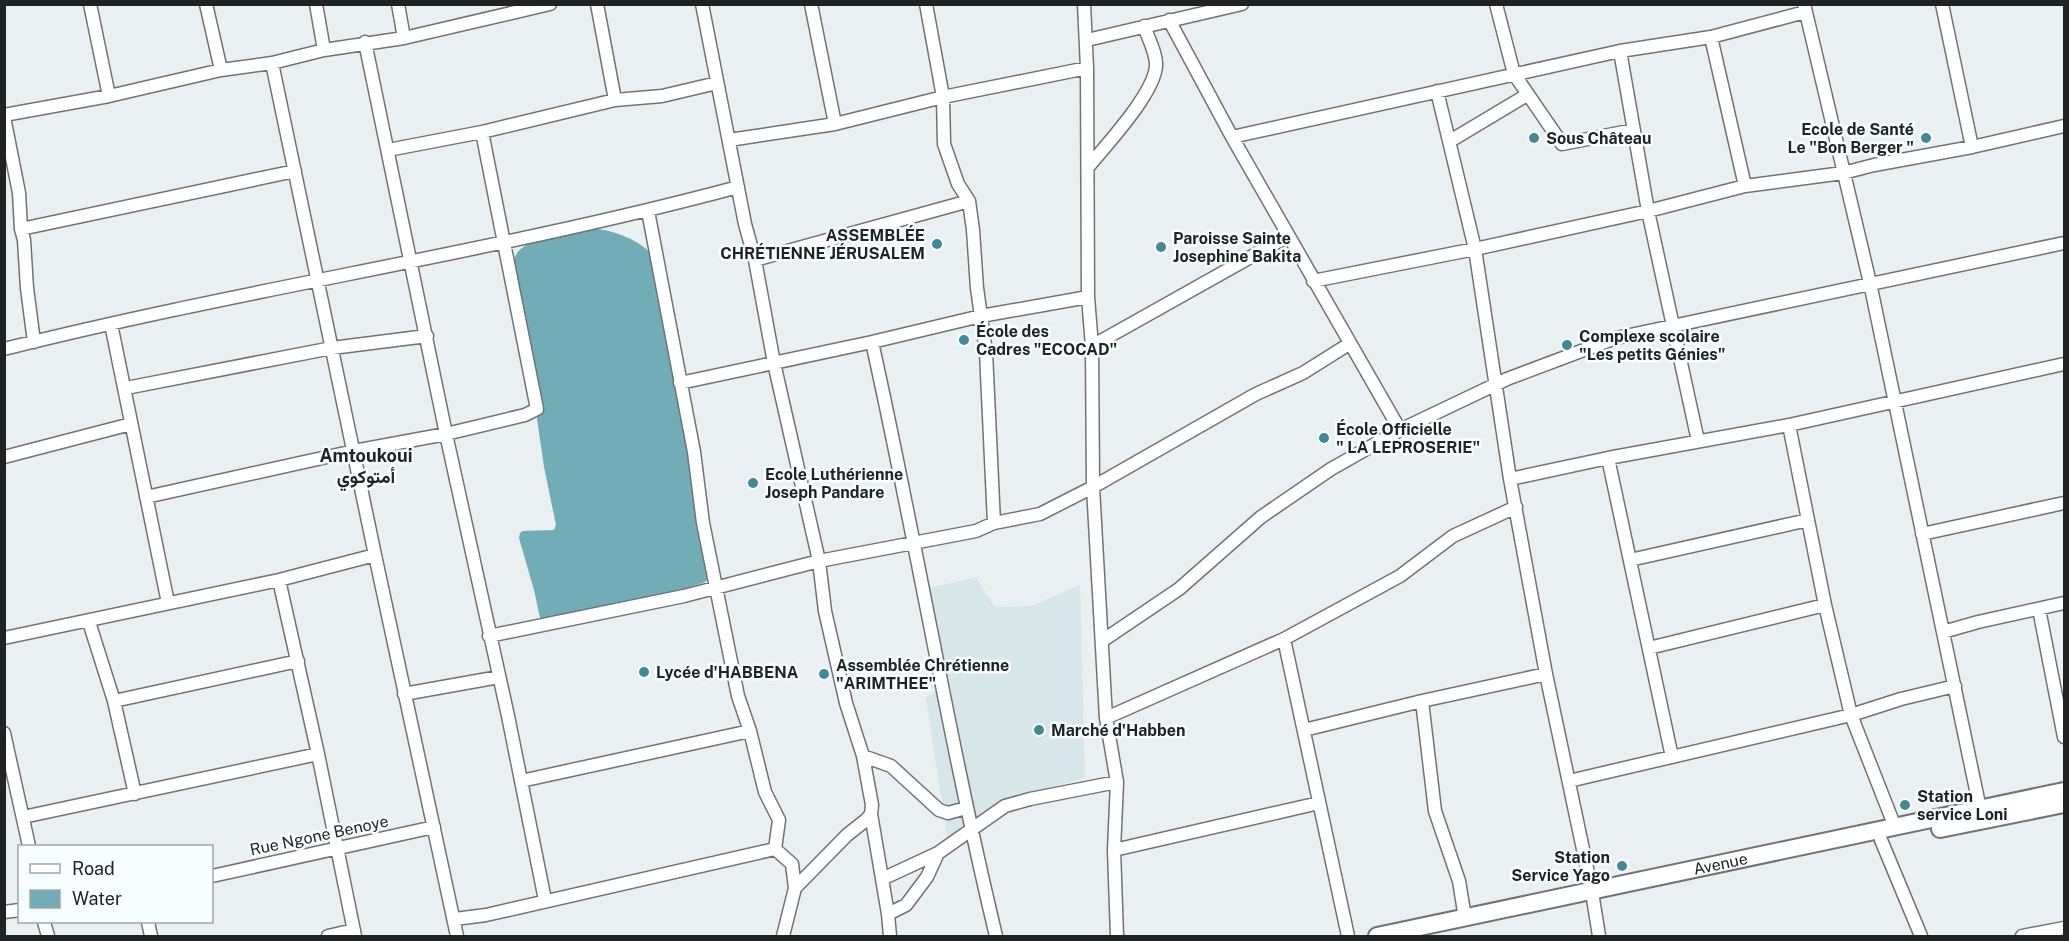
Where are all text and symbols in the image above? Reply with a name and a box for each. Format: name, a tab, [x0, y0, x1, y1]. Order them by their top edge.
place label: Ecole de Santé Le "Bon Berger "	[1787, 120, 1914, 157]
place label: Sous Château	[1546, 129, 1651, 148]
marker: Sous Château	[1527, 131, 1541, 145]
marker: Ecole de Santé Le "Bon Berger "	[1919, 131, 1933, 145]
place label: ASSEMBLÉE CHRÉTIENNE JÉRUSALEM	[720, 225, 925, 263]
place label: Paroisse Sainte Josephine Bakita	[1173, 229, 1301, 266]
marker: ASSEMBLÉE CHRÉTIENNE JÉRUSALEM	[930, 237, 944, 251]
marker: Paroisse Sainte Josephine Bakita	[1154, 240, 1168, 254]
place label: École des Cadres "ECOCAD"	[976, 321, 1117, 359]
place label: Complexe scolaire "Les petits Génies"	[1579, 327, 1725, 364]
marker: École des Cadres "ECOCAD"	[957, 333, 971, 347]
marker: Complexe scolaire "Les petits Génies"	[1560, 338, 1574, 352]
place label: École Officielle " LA LEPROSERIE"	[1336, 419, 1480, 457]
marker: École Officielle " LA LEPROSERIE"	[1317, 431, 1331, 445]
district label: Amtoukoui أمتوكوي	[320, 445, 412, 492]
place label: Ecole Luthérienne Joseph Pandare	[765, 465, 903, 502]
marker: Ecole Luthérienne Joseph Pandare	[746, 476, 760, 490]
place label: Assemblée Chrétienne "ARIMTHEE"	[836, 656, 1009, 693]
place label: Lycée d'HABBENA	[656, 663, 799, 682]
marker: Lycée d'HABBENA	[637, 665, 651, 679]
marker: Assemblée Chrétienne "ARIMTHEE"	[817, 667, 831, 681]
place label: Marché d'Habben	[1051, 721, 1186, 740]
marker: Marché d'Habben	[1032, 723, 1046, 737]
place label: Station service Loni	[1917, 787, 2008, 824]
marker: Station service Loni	[1898, 798, 1912, 812]
street label: Rue Ngone Benoye	[248, 812, 390, 859]
legend	[18, 845, 213, 923]
place label: Station Service Yago	[1511, 848, 1610, 885]
street label: Avenue	[1692, 849, 1749, 879]
text: Road	[72, 858, 115, 879]
marker: Station Service Yago	[1615, 859, 1629, 873]
text: Water	[72, 888, 122, 909]

